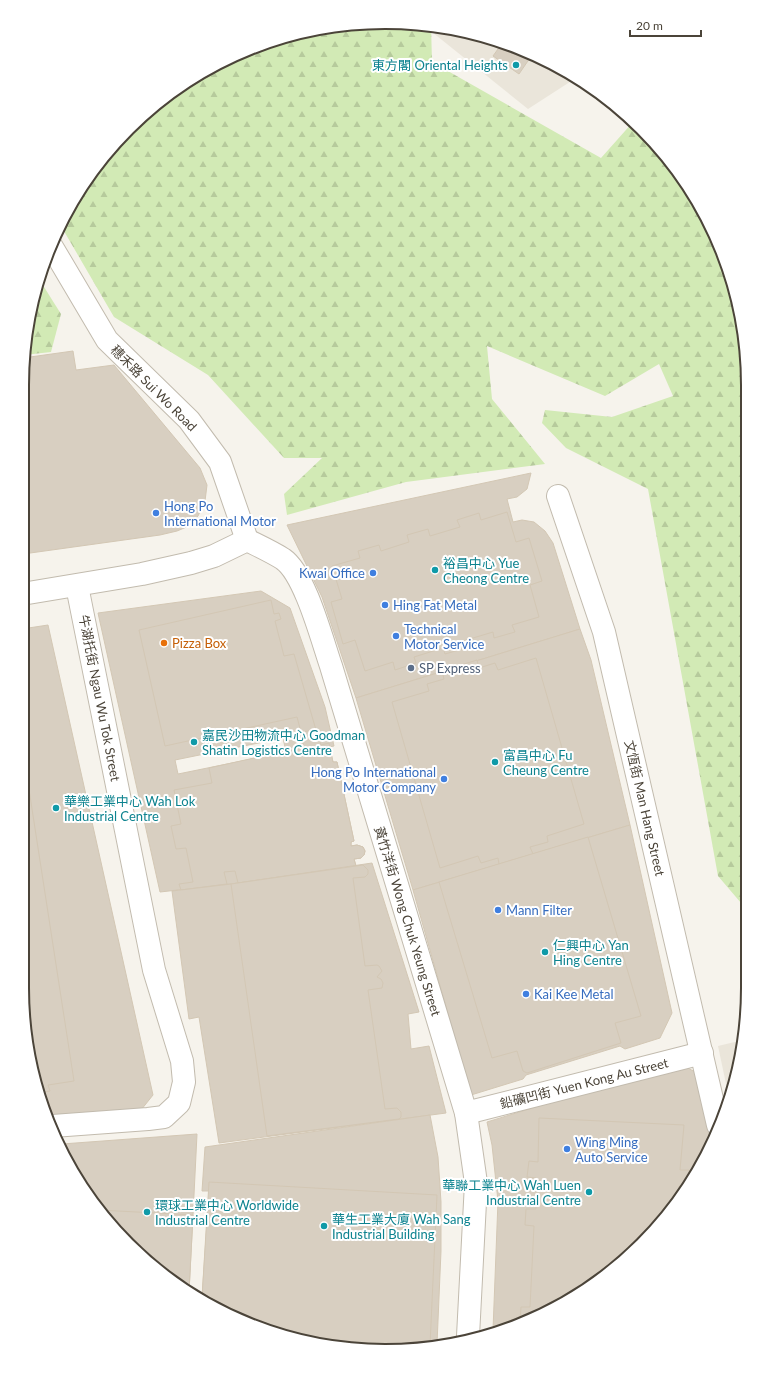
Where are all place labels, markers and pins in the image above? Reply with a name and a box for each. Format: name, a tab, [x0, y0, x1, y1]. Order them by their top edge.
place label: 東方閣 Oriental Heights	[372, 57, 508, 73]
marker: 東方閣 Oriental Heights	[511, 60, 521, 70]
place label: Hong Po International Motor	[164, 498, 276, 529]
marker: Hong Po International Motor	[151, 508, 161, 518]
place label: 裕昌中心 Yue Cheong Centre	[443, 555, 529, 586]
place label: Kwai Office	[299, 565, 365, 581]
marker: 裕昌中心 Yue Cheong Centre	[430, 565, 440, 575]
marker: Kwai Office	[368, 568, 378, 578]
place label: Hing Fat Metal	[393, 597, 477, 613]
marker: Hing Fat Metal	[380, 600, 390, 610]
place label: Technical Motor Service	[404, 621, 484, 652]
marker: Technical Motor Service	[391, 631, 401, 641]
place label: Pizza Box	[172, 635, 227, 651]
marker: Pizza Box	[159, 638, 169, 648]
place label: SP Express	[419, 660, 481, 676]
marker: SP Express	[406, 663, 416, 673]
place label: 嘉民沙田物流中心 Goodman Shatin Logistics Centre	[202, 727, 365, 758]
marker: 嘉民沙田物流中心 Goodman Shatin Logistics Centre	[189, 737, 199, 747]
place label: 富昌中心 Fu Cheung Centre	[503, 747, 589, 778]
marker: 富昌中心 Fu Cheung Centre	[490, 757, 500, 767]
place label: Hong Po International Motor Company	[311, 764, 436, 795]
marker: Hong Po International Motor Company	[439, 774, 449, 784]
place label: 華樂工業中心 Wah Lok Industrial Centre	[64, 793, 196, 824]
marker: 華樂工業中心 Wah Lok Industrial Centre	[51, 803, 61, 813]
place label: Mann Filter	[506, 902, 572, 918]
marker: Mann Filter	[493, 905, 503, 915]
place label: 仁興中心 Yan Hing Centre	[553, 937, 629, 968]
marker: 仁興中心 Yan Hing Centre	[540, 947, 550, 957]
place label: Kai Kee Metal	[534, 986, 614, 1002]
marker: Kai Kee Metal	[521, 989, 531, 999]
place label: Wing Ming Auto Service	[575, 1134, 648, 1165]
marker: Wing Ming Auto Service	[562, 1144, 572, 1154]
place label: 華聯工業中心 Wah Luen Industrial Centre	[442, 1177, 581, 1208]
marker: 華聯工業中心 Wah Luen Industrial Centre	[584, 1187, 594, 1197]
place label: 環球工業中心 Worldwide Industrial Centre	[155, 1197, 299, 1228]
marker: 環球工業中心 Worldwide Industrial Centre	[142, 1207, 152, 1217]
place label: 華生工業大廈 Wah Sang Industrial Building	[332, 1211, 471, 1242]
marker: 華生工業大廈 Wah Sang Industrial Building	[319, 1221, 329, 1231]

